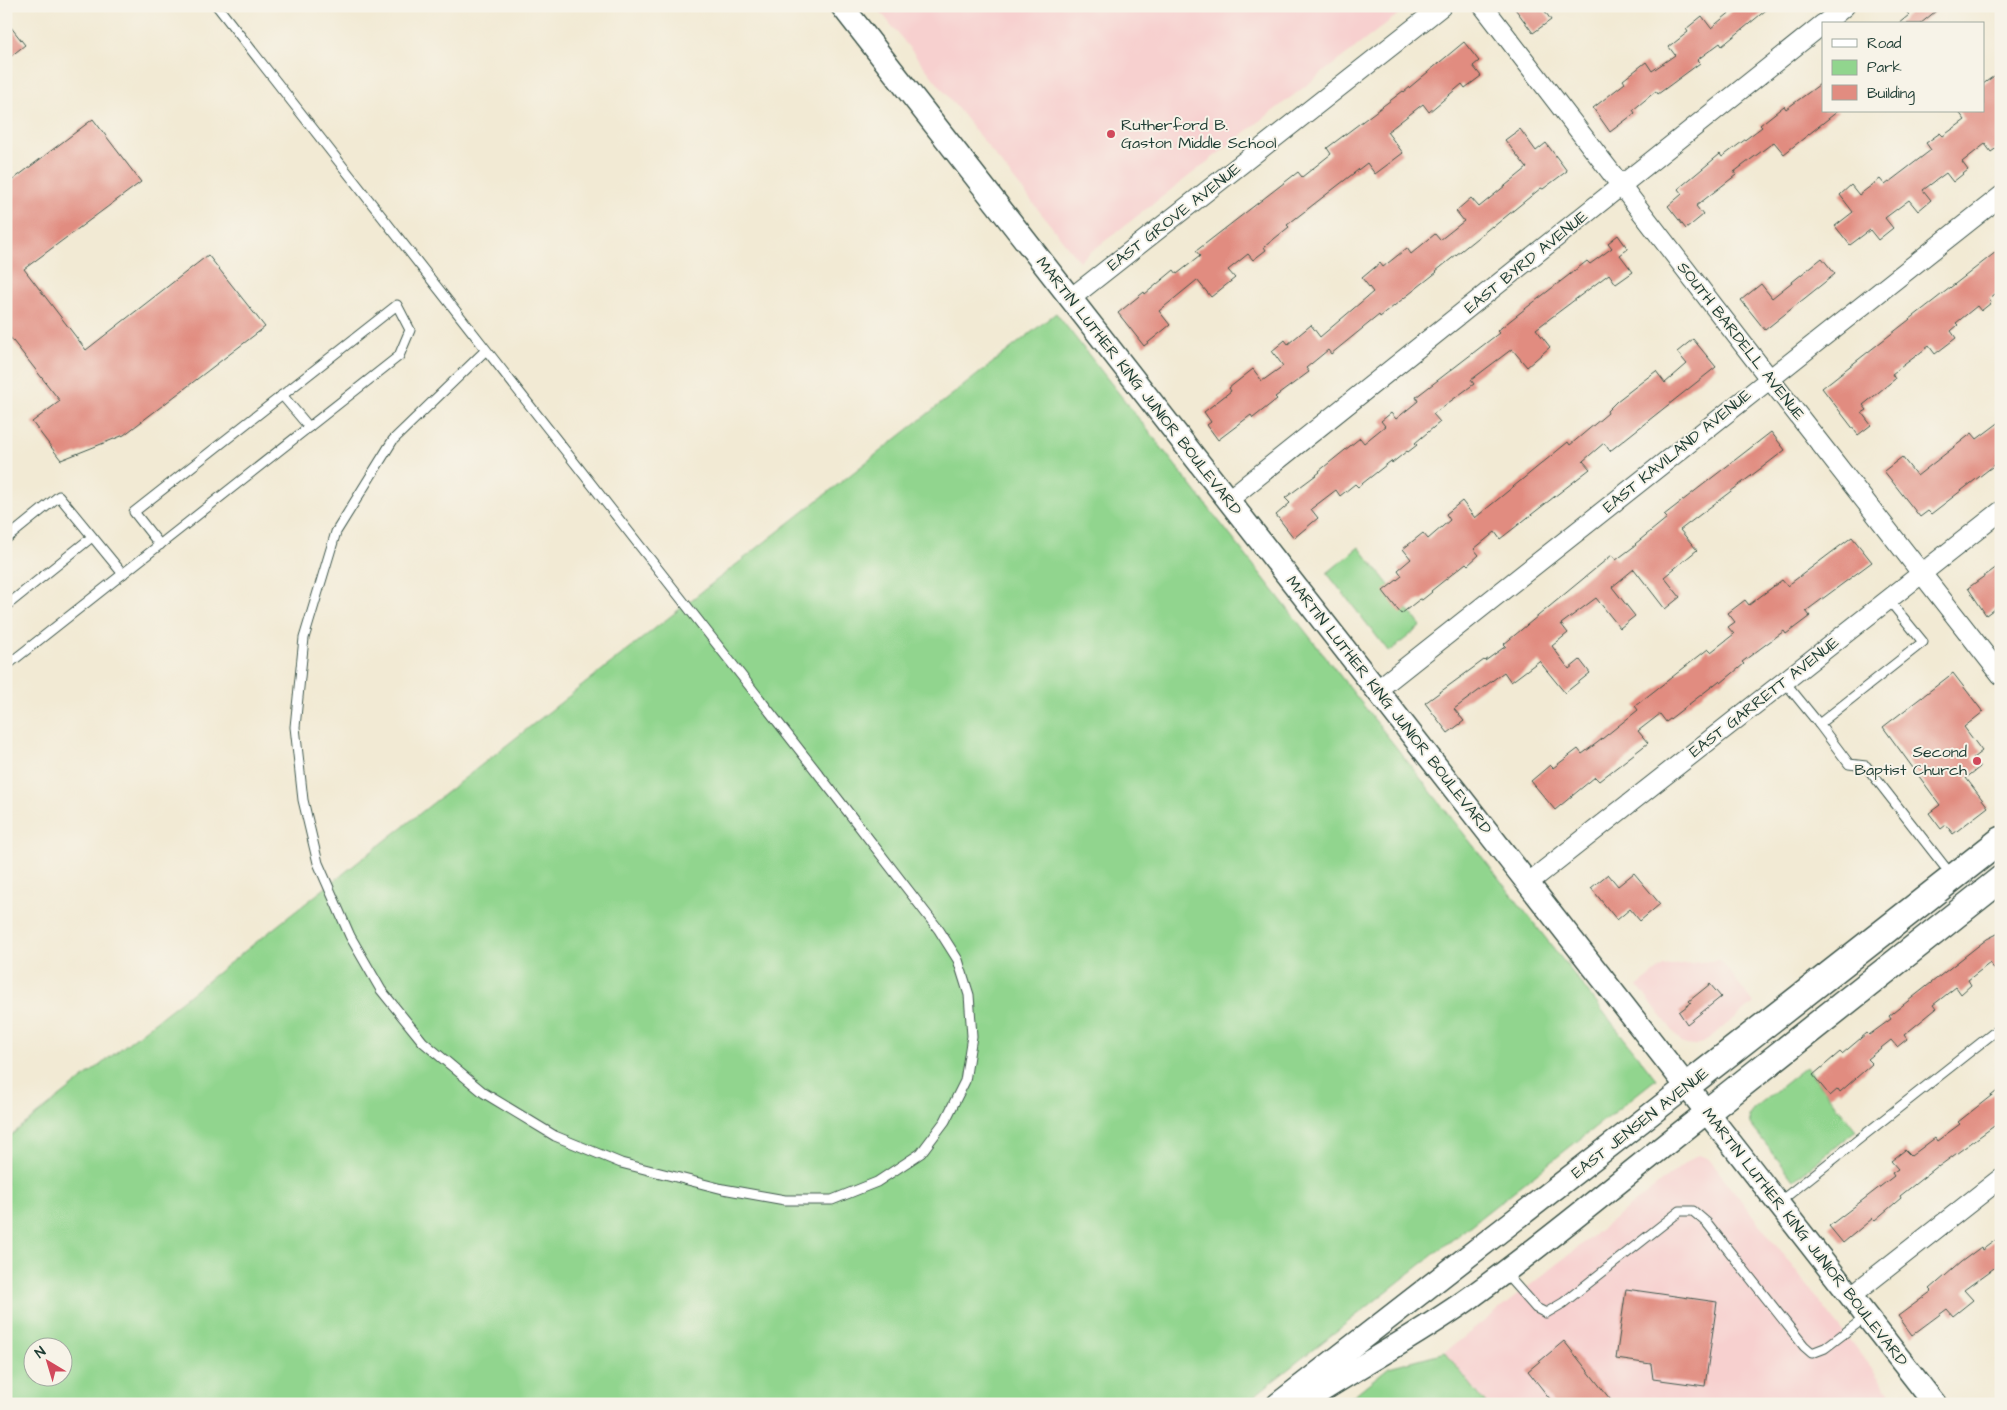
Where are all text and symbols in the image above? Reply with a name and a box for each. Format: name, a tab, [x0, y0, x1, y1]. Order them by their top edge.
legend	[1822, 22, 1984, 112]
text: Road	[1867, 33, 1902, 54]
text: Park	[1867, 57, 1902, 78]
text: Building	[1867, 83, 1915, 105]
place label: Rutherford B. Gaston Middle School	[1121, 114, 1277, 154]
marker: Rutherford B. Gaston Middle School	[1105, 128, 1117, 140]
street label: EAST GROVE AVENUE	[1103, 158, 1246, 276]
street label: EAST BYRD AVENUE	[1460, 205, 1593, 319]
street label: MARTIN LUTHER KING JUNIOR BOULEVARD	[1031, 252, 1247, 520]
street label: SOUTH BARDELL AVENUE	[1672, 257, 1810, 425]
street label: EAST KAVILAND AVENUE	[1598, 384, 1756, 518]
street label: MARTIN LUTHER KING JUNIOR BOULEVARD	[1281, 571, 1497, 839]
street label: EAST GARRETT AVENUE	[1685, 631, 1844, 762]
place label: Second Baptist Church	[1855, 741, 1967, 781]
marker: Second Baptist Church	[1971, 755, 1983, 767]
street label: EAST JENSEN AVENUE	[1567, 1062, 1714, 1184]
street label: MARTIN LUTHER KING JUNIOR BOULEVARD	[1697, 1103, 1913, 1371]
north arrow	[22, 1338, 72, 1388]
text: N	[31, 1342, 50, 1363]

